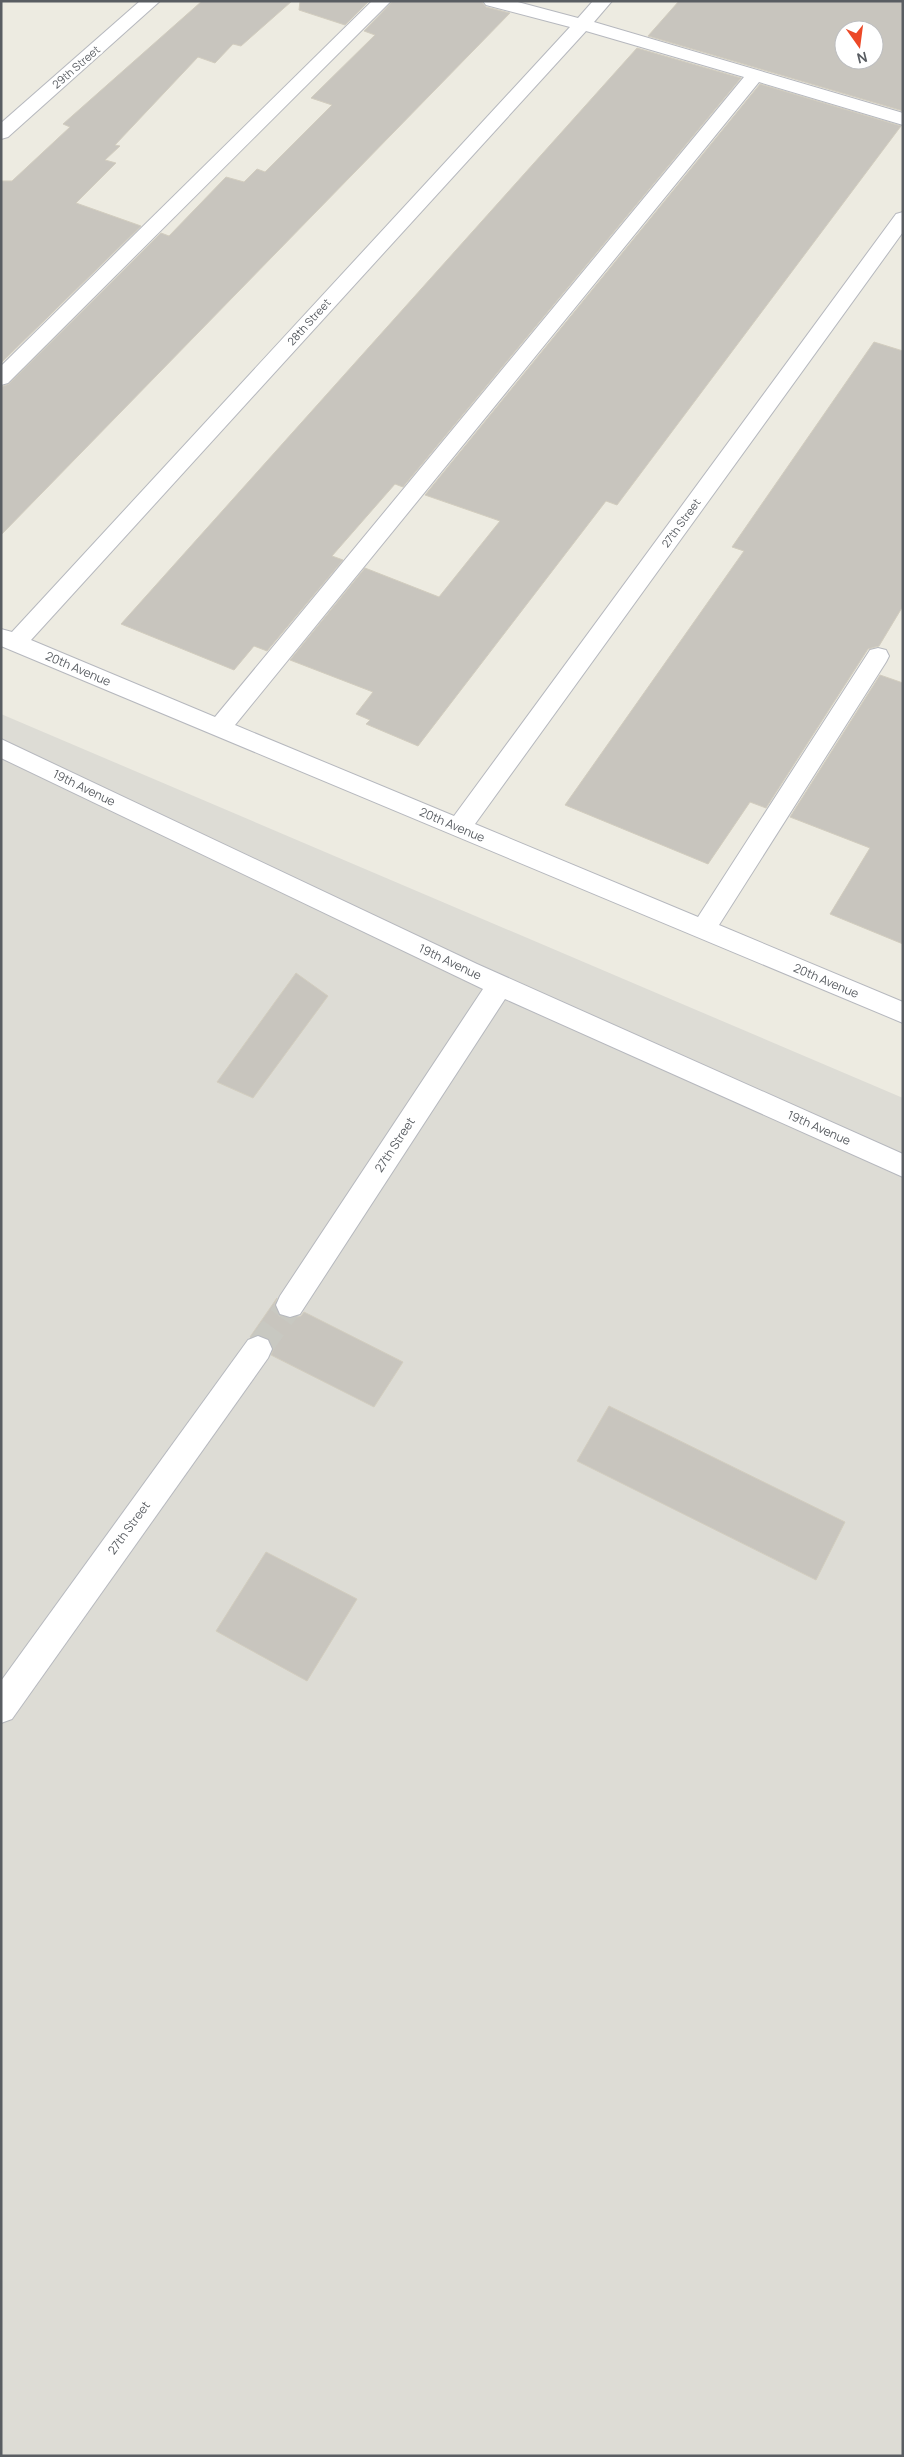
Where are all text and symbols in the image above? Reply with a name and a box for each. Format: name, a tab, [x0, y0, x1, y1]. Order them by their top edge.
north arrow	[834, 20, 884, 70]
street label: 29th Street	[49, 42, 103, 91]
text: N	[855, 48, 869, 69]
street label: 28th Street	[284, 295, 334, 348]
street label: 27th Street	[658, 495, 703, 550]
street label: 20th Avenue	[43, 647, 114, 690]
street label: 19th Avenue	[50, 765, 118, 810]
street label: 20th Avenue	[417, 803, 488, 846]
street label: 19th Avenue	[416, 940, 484, 984]
street label: 20th Avenue	[791, 959, 862, 1002]
street label: 19th Avenue	[785, 1106, 854, 1149]
street label: 27th Street	[370, 1114, 419, 1176]
street label: 27th Street	[103, 1497, 154, 1558]

